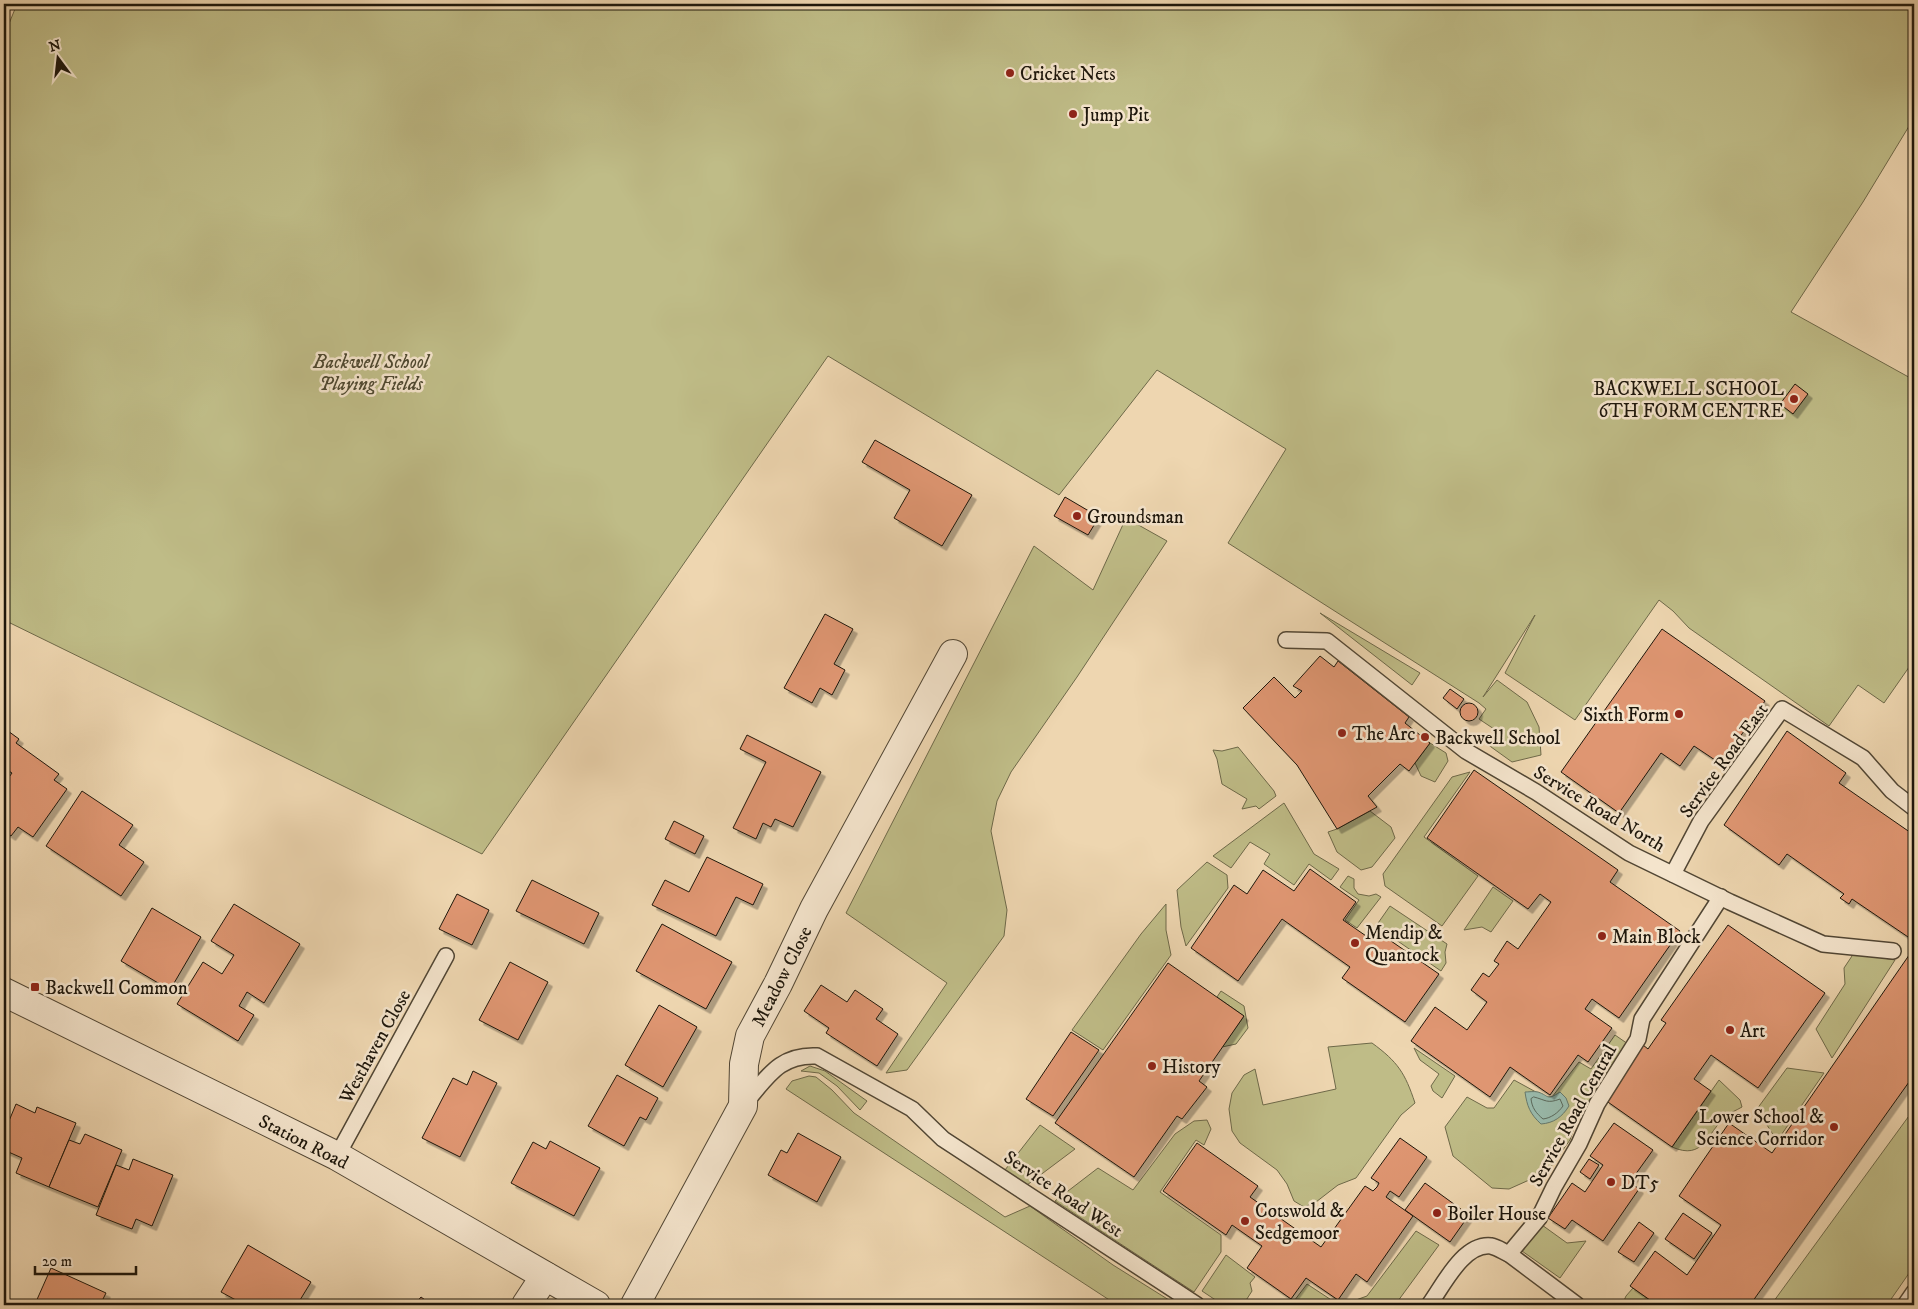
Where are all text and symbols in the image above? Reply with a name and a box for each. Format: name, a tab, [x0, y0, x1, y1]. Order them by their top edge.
north arrow	[32, 32, 82, 82]
text: N	[47, 36, 63, 57]
place label: Cricket Nets	[1020, 63, 1116, 86]
marker: Cricket Nets	[1004, 67, 1016, 79]
place label: Jump Pit	[1081, 104, 1149, 127]
marker: Jump Pit	[1067, 108, 1079, 120]
park label: Backwell School Playing Fields	[312, 351, 431, 396]
place label: BACKWELL SCHOOL 6TH FORM CENTRE	[1593, 378, 1784, 423]
marker: BACKWELL SCHOOL 6TH FORM CENTRE	[1788, 393, 1800, 405]
place label: Groundsman	[1087, 506, 1184, 529]
marker: Groundsman	[1071, 510, 1083, 522]
street label: Service Road East	[1675, 699, 1773, 823]
place label: Sixth Form	[1583, 704, 1669, 727]
marker: Sixth Form	[1673, 708, 1685, 720]
place label: The Arc	[1352, 723, 1416, 746]
marker: The Arc	[1336, 727, 1348, 739]
place label: Backwell School	[1435, 727, 1561, 750]
marker: Backwell School	[1419, 731, 1431, 743]
street label: Service Road North	[1529, 761, 1669, 858]
street label: Meadow Close	[747, 922, 818, 1031]
place label: Mendip & Quantock	[1365, 922, 1443, 967]
place label: Main Block	[1612, 926, 1701, 949]
marker: Main Block	[1596, 930, 1608, 942]
marker: Mendip & Quantock	[1349, 937, 1361, 949]
place label: Backwell Common	[45, 977, 188, 1000]
marker: Backwell Common	[29, 981, 41, 993]
street label: Westhaven Close	[334, 986, 416, 1109]
place label: Art	[1740, 1020, 1765, 1043]
marker: Art	[1724, 1024, 1736, 1036]
street label: Service Road Central	[1525, 1040, 1622, 1191]
place label: History	[1162, 1056, 1222, 1079]
marker: History	[1146, 1060, 1158, 1072]
place label: Lower School & Science Corridor	[1697, 1106, 1824, 1151]
street label: Station Road	[255, 1110, 353, 1175]
marker: Lower School & Science Corridor	[1828, 1121, 1840, 1133]
street label: Service Road West	[999, 1146, 1127, 1243]
place label: DT5	[1621, 1172, 1660, 1195]
marker: DT5	[1605, 1176, 1617, 1188]
place label: Cotswold & Sedgemoor	[1255, 1200, 1345, 1245]
place label: Boiler House	[1447, 1203, 1546, 1226]
marker: Boiler House	[1431, 1207, 1443, 1219]
marker: Cotswold & Sedgemoor	[1239, 1215, 1251, 1227]
scale bar	[35, 1244, 136, 1276]
text: 20 m	[42, 1252, 72, 1271]

